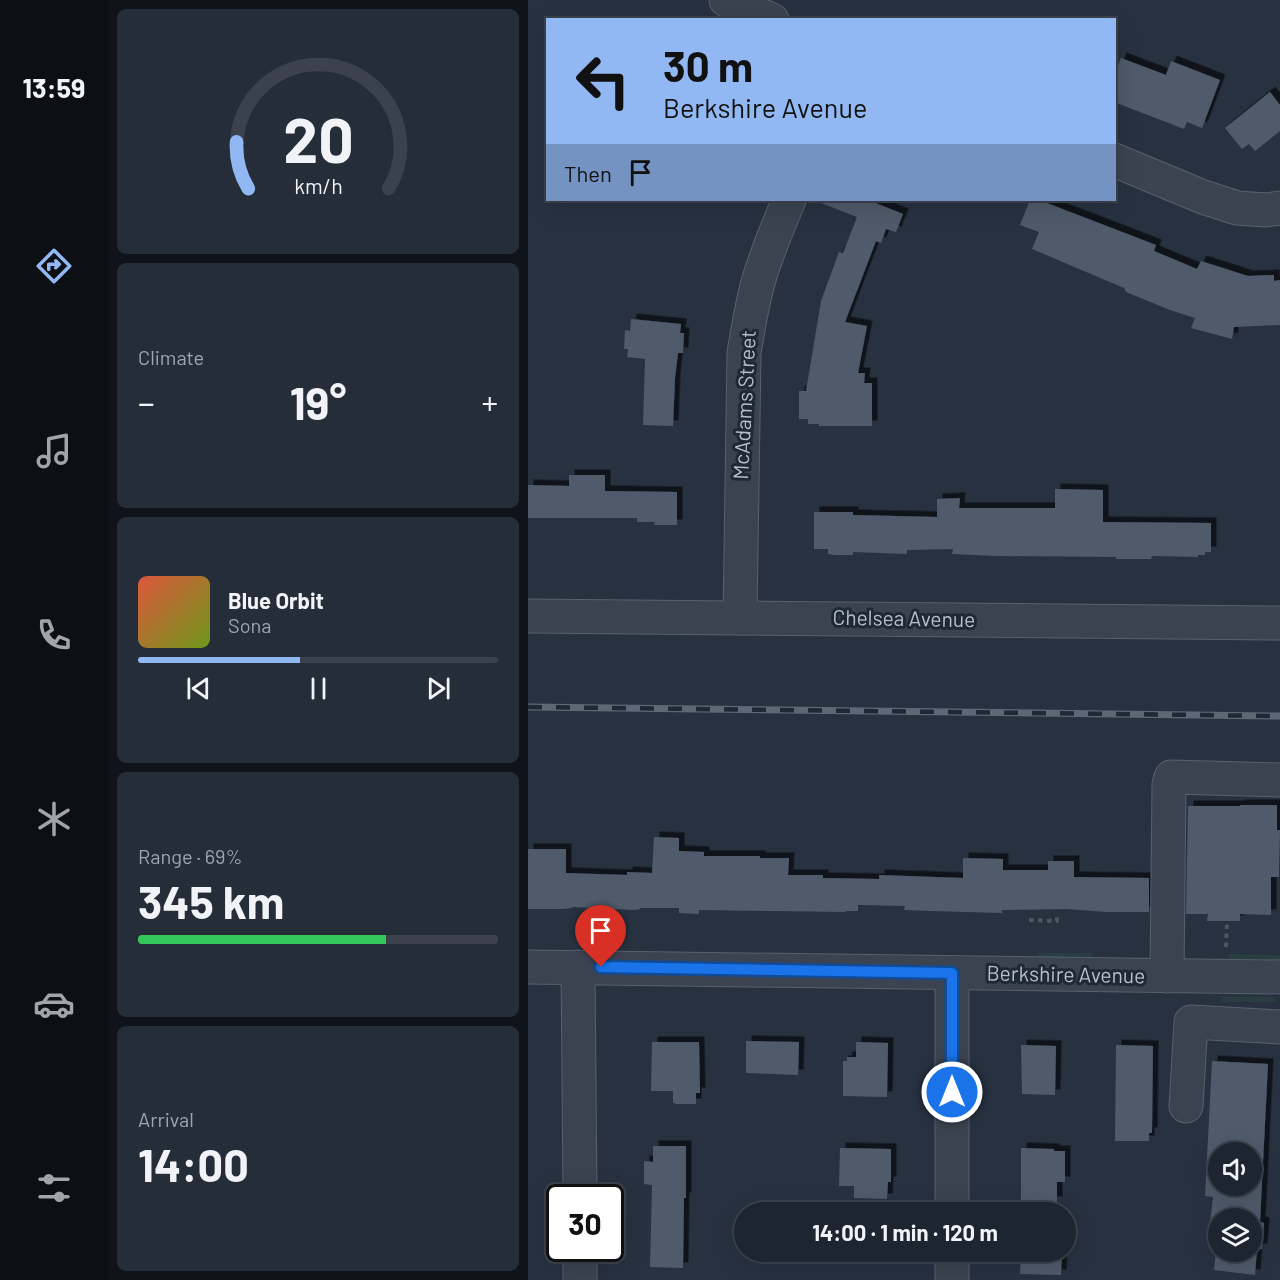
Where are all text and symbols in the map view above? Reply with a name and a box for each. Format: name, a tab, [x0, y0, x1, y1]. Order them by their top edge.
text: 30 m	[663, 40, 753, 90]
icon: left	[564, 42, 642, 120]
text: 13:59	[23, 71, 85, 103]
text: Berkshire Avenue	[663, 91, 867, 123]
text: 20	[283, 101, 353, 175]
icon: arrive	[624, 156, 657, 189]
text: Then	[564, 160, 612, 186]
text: km/h	[294, 173, 342, 198]
icon: directions	[33, 245, 75, 287]
street label: McAdams Street	[727, 330, 760, 480]
text: Climate	[138, 345, 204, 369]
text: 19°	[290, 375, 346, 429]
text: −	[138, 382, 155, 422]
text: +	[482, 382, 498, 422]
icon: music	[33, 430, 75, 472]
text: Blue Orbit	[228, 587, 324, 613]
street label: Chelsea Avenue	[832, 604, 976, 631]
text: Sona	[228, 613, 272, 637]
icon: phone	[33, 614, 75, 656]
icon: previous	[182, 672, 215, 705]
icon: pause	[302, 672, 335, 705]
icon: next	[422, 672, 455, 705]
icon: climate	[33, 798, 75, 840]
text: Range · 69%	[138, 844, 242, 868]
text: 345 km	[138, 874, 284, 928]
pin	[575, 905, 626, 967]
icon: arrive	[584, 914, 617, 947]
street label: Berkshire Avenue	[986, 960, 1146, 987]
icon: car	[33, 983, 75, 1025]
position arrow	[920, 1060, 984, 1124]
text: Arrival	[138, 1107, 194, 1131]
text: 14:00	[138, 1137, 249, 1191]
map controls	[1208, 1142, 1262, 1262]
button: sound	[1208, 1142, 1262, 1196]
icon: filters	[33, 1167, 75, 1209]
speed limit sign: 30	[546, 1184, 624, 1262]
button: layers	[1208, 1208, 1262, 1262]
text: 14:00 · 1 min · 120 m	[812, 1219, 998, 1245]

